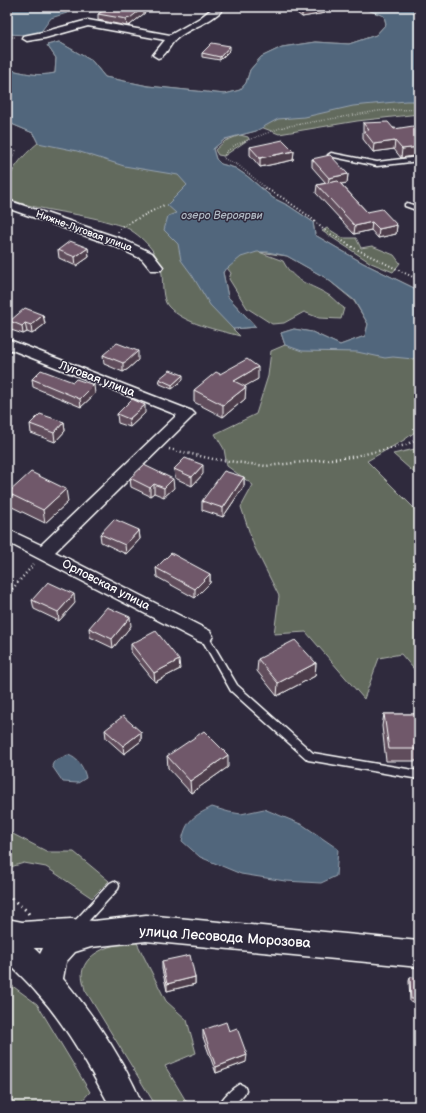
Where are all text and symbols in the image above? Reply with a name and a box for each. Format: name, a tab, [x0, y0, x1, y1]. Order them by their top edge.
street label: Нижне-Луговая улица	[34, 208, 134, 254]
water label: озеро Вероярви	[181, 209, 263, 222]
street label: Луговая улица	[56, 357, 137, 400]
street label: Орловская улица	[59, 556, 153, 614]
street label: улица Лесовода Морозова	[139, 923, 312, 952]

